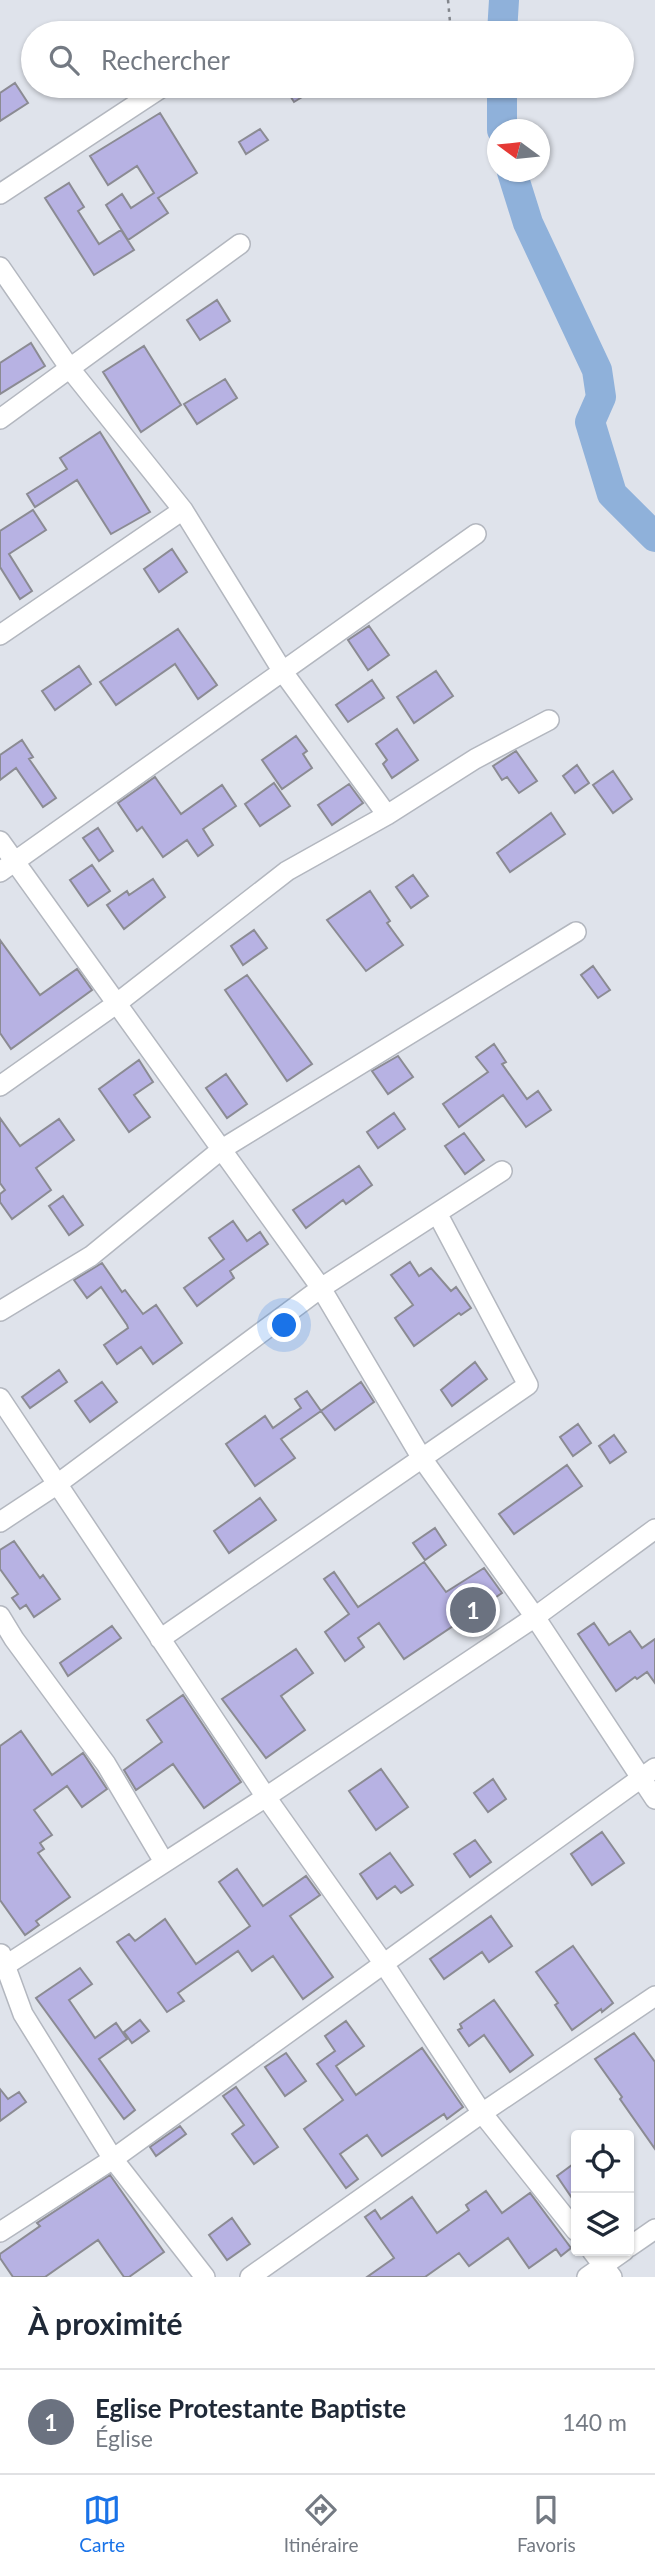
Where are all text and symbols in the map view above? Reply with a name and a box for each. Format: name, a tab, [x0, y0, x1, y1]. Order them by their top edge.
search box	[21, 21, 634, 98]
icon: search	[45, 41, 83, 79]
text: Rechercher	[101, 44, 230, 76]
north arrow	[487, 119, 550, 182]
your location	[267, 1308, 301, 1342]
pin: 1	[450, 1584, 496, 1636]
map controls	[571, 2130, 634, 2256]
button: locate	[571, 2130, 634, 2193]
button: layers	[571, 2193, 634, 2256]
text: À proximité	[28, 2305, 183, 2341]
text: Eglise Protestante Baptiste	[95, 2392, 406, 2424]
text: 1	[44, 2408, 58, 2436]
text: 140 m	[562, 2408, 627, 2436]
text: Église	[95, 2424, 153, 2452]
tab: Carte	[79, 2491, 125, 2556]
tab: Itinéraire	[284, 2491, 358, 2556]
tab: Favoris	[517, 2491, 576, 2556]

